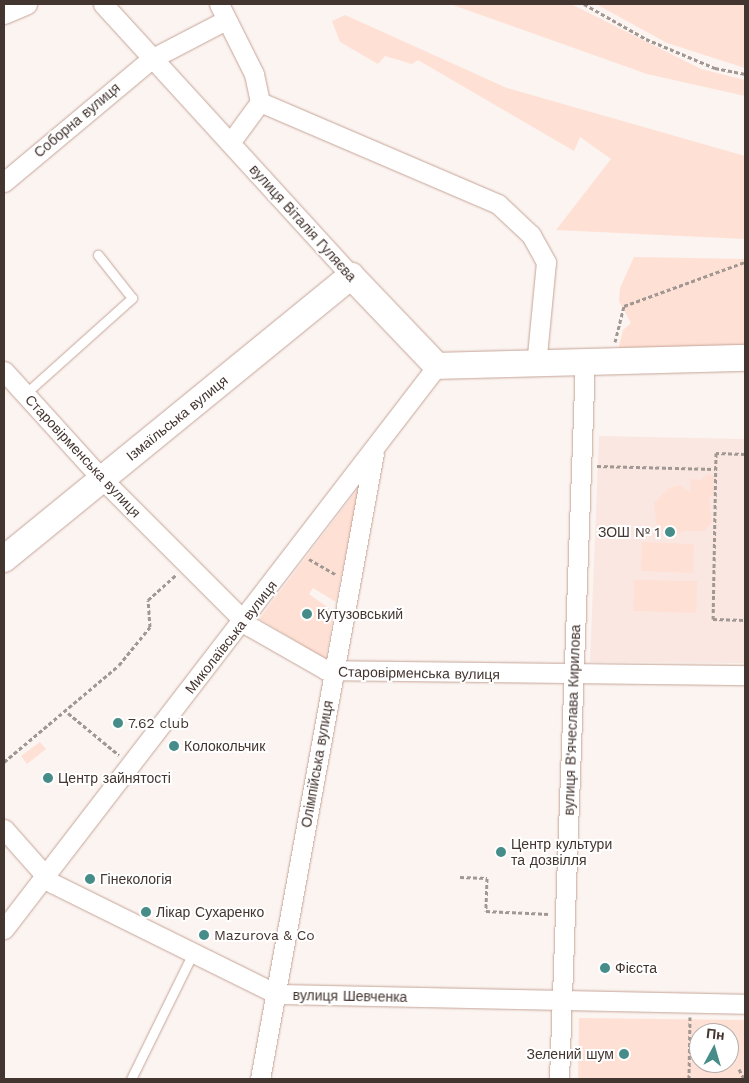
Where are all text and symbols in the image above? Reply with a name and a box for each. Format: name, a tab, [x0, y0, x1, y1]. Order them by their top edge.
street label: Соборна вулиця	[31, 79, 123, 161]
street label: вулиця Віталія Гуляєва	[246, 161, 360, 285]
street label: Ізмаїльська вулиця	[123, 372, 231, 464]
street label: Старовірменська вулиця	[22, 391, 144, 521]
place label: ЗОШ № 1	[598, 524, 660, 540]
marker: ЗОШ № 1	[664, 526, 676, 538]
street label: Миколаївська вулиця	[182, 577, 280, 697]
place label: Кутузовський	[317, 606, 403, 622]
marker: Кутузовський	[301, 608, 313, 620]
street label: вулиця В'ячеслава Кирилова	[560, 624, 584, 816]
street label: Старовірменська вулиця	[338, 663, 500, 683]
street label: Олімпійська вулиця	[298, 699, 336, 829]
place label: 7.62 club	[128, 715, 189, 731]
marker: 7.62 club	[112, 717, 124, 729]
place label: Колокольчик	[184, 738, 265, 754]
marker: Колокольчик	[168, 740, 180, 752]
place label: Центр зайнятості	[58, 770, 171, 786]
marker: Центр зайнятості	[42, 772, 54, 784]
place label: Центр культури та дозвілля	[511, 836, 612, 869]
marker: Центр культури та дозвілля	[495, 846, 507, 858]
place label: Гінекологія	[100, 871, 172, 887]
marker: Гінекологія	[84, 873, 96, 885]
place label: Лікар Сухаренко	[156, 904, 264, 920]
marker: Лікар Сухаренко	[140, 906, 152, 918]
place label: Mazurova & Co	[214, 927, 315, 943]
marker: Mazurova & Co	[198, 929, 210, 941]
place label: Фієста	[615, 960, 657, 976]
marker: Фієста	[599, 962, 611, 974]
street label: вулиця Шевченка	[293, 987, 407, 1005]
north arrow	[689, 1023, 739, 1073]
text: Пн	[705, 1025, 726, 1043]
place label: Зелений шум	[526, 1046, 614, 1062]
marker: Зелений шум	[618, 1048, 630, 1060]

